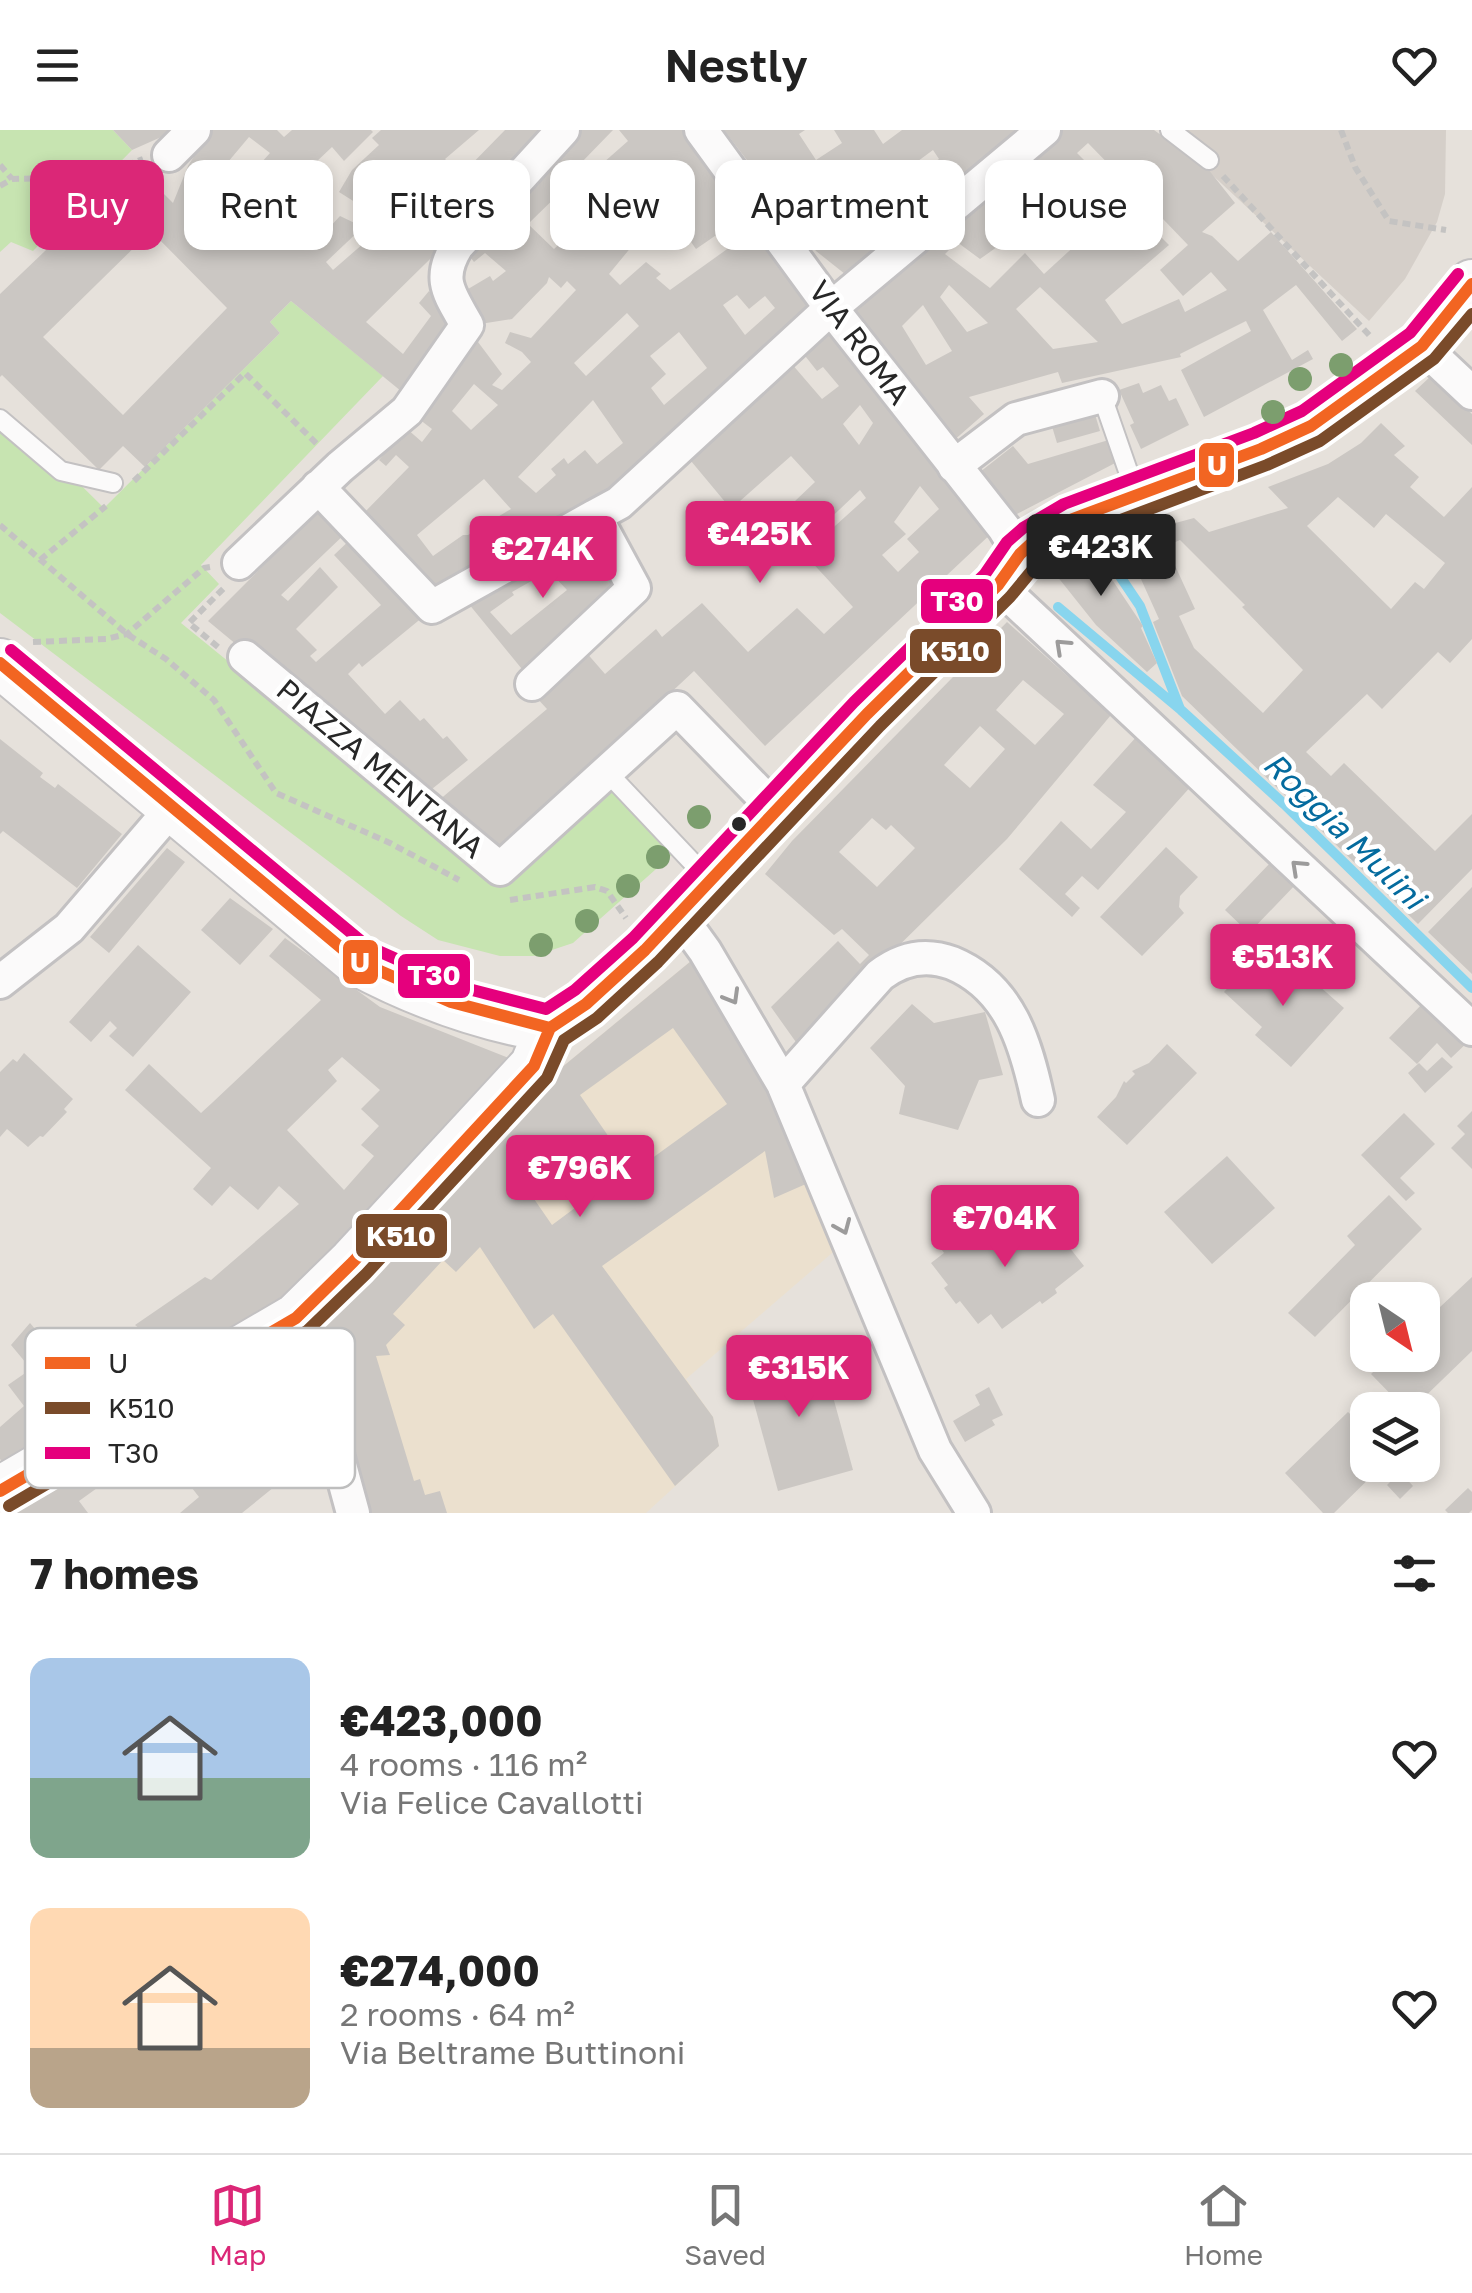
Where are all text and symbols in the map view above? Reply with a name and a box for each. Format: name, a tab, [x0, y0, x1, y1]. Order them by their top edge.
icon: menu	[30, 38, 85, 93]
text: Nestly	[664, 38, 808, 92]
icon: heart	[1387, 38, 1442, 93]
chip: Buy	[30, 160, 164, 250]
chip: Rent	[184, 160, 333, 250]
chip: Filters	[353, 160, 530, 250]
chip: New	[550, 160, 695, 250]
chip: Apartment	[715, 160, 965, 250]
chip: House	[985, 160, 1163, 250]
street label: VIA ROMA	[802, 273, 918, 411]
line badge: U	[1197, 441, 1236, 489]
text: U	[1207, 448, 1227, 481]
pin: €425K	[690, 501, 830, 586]
text: €425K	[708, 514, 812, 552]
pin: €423K	[1031, 514, 1171, 599]
pin: €274K	[473, 516, 613, 601]
text: €423K	[1049, 527, 1153, 565]
text: €274K	[492, 529, 594, 567]
line badge: T30	[919, 577, 995, 625]
text: T30	[930, 584, 984, 617]
line badge: K510	[908, 627, 1003, 675]
text: K510	[920, 634, 990, 667]
one-way arrow	[1055, 640, 1074, 658]
street label: PIAZZA MENTANA	[270, 671, 491, 865]
water label: Roggia Mulini	[1256, 744, 1435, 919]
unlabelled marker	[729, 814, 749, 834]
one-way arrow	[1292, 861, 1310, 879]
pin: €513K	[1213, 924, 1353, 1009]
text: €513K	[1232, 937, 1334, 975]
line badge: U	[341, 938, 380, 986]
text: U	[350, 945, 370, 978]
line badge: T30	[396, 952, 472, 1000]
text: T30	[407, 958, 461, 991]
one-way arrow	[720, 986, 740, 1004]
pin: €796K	[510, 1135, 650, 1220]
text: €796K	[528, 1148, 632, 1186]
pin: €704K	[935, 1185, 1075, 1270]
text: €704K	[953, 1198, 1057, 1236]
line badge: K510	[354, 1212, 449, 1260]
one-way arrow	[831, 1217, 851, 1235]
text: K510	[366, 1219, 436, 1252]
north arrow	[1350, 1282, 1440, 1372]
map controls	[1350, 1282, 1440, 1482]
legend	[25, 1328, 355, 1488]
pin: €315K	[729, 1335, 869, 1420]
text: U	[108, 1346, 128, 1379]
text: €315K	[748, 1348, 850, 1386]
text: K510	[108, 1391, 175, 1424]
button: layers	[1350, 1392, 1440, 1482]
text: T30	[108, 1436, 159, 1469]
icon: filters	[1387, 1546, 1442, 1601]
text: 7 homes	[30, 1548, 199, 1598]
text: €423,000	[340, 1695, 542, 1745]
icon: home	[110, 1698, 230, 1818]
icon: heart	[1387, 1731, 1442, 1786]
text: 4 rooms · 116 m²	[340, 1745, 587, 1783]
text: Via Felice Cavallotti	[340, 1783, 644, 1821]
text: €274,000	[340, 1945, 540, 1995]
icon: home	[110, 1948, 230, 2068]
icon: heart	[1387, 1981, 1442, 2036]
text: 2 rooms · 64 m²	[340, 1995, 575, 2033]
text: Via Beltrame Buttinoni	[340, 2033, 685, 2071]
tab: Map	[209, 2178, 266, 2271]
tab: Saved	[684, 2178, 766, 2271]
tab: Home	[1184, 2178, 1263, 2271]

